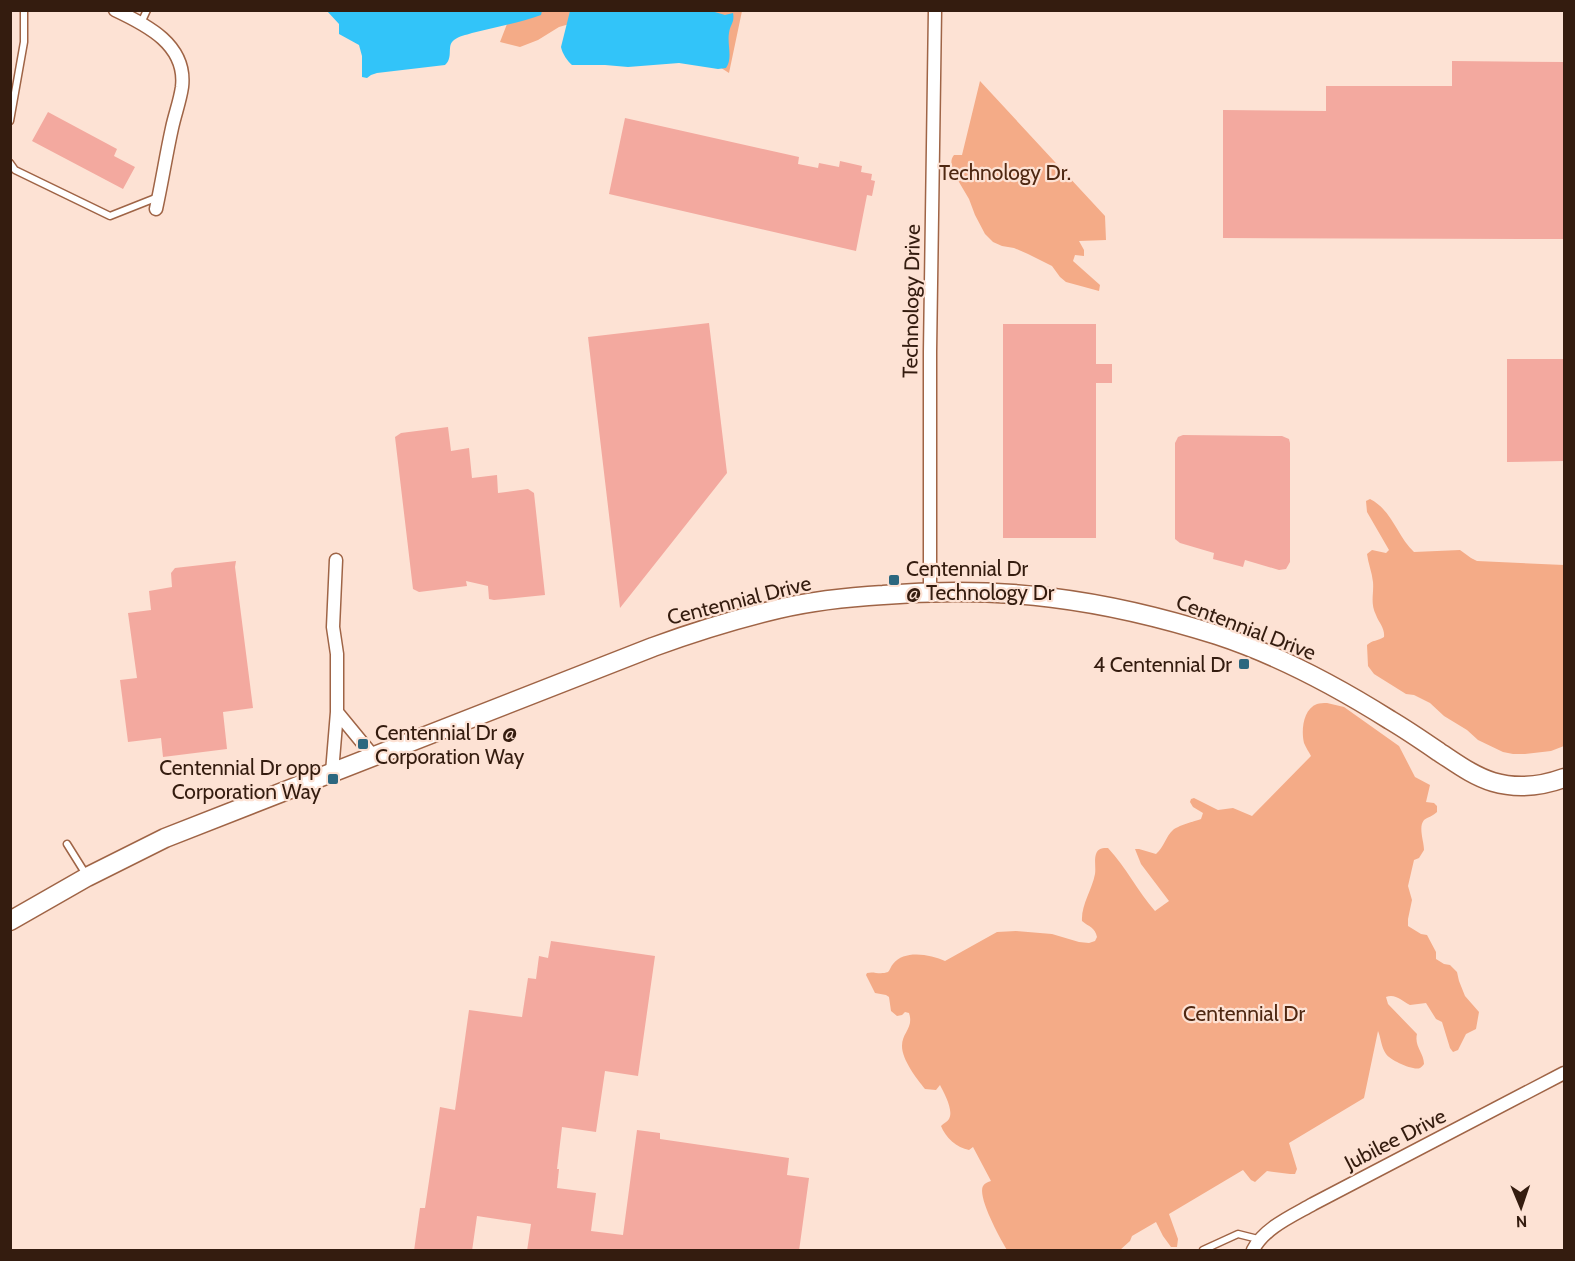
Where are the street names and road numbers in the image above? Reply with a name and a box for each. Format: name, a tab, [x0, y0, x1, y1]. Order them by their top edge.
street label: Technology Drive	[897, 224, 925, 378]
street label: Centennial Drive	[664, 570, 814, 630]
street label: Centennial Drive	[1173, 589, 1320, 665]
street label: Jubilee Drive	[1339, 1103, 1450, 1176]

